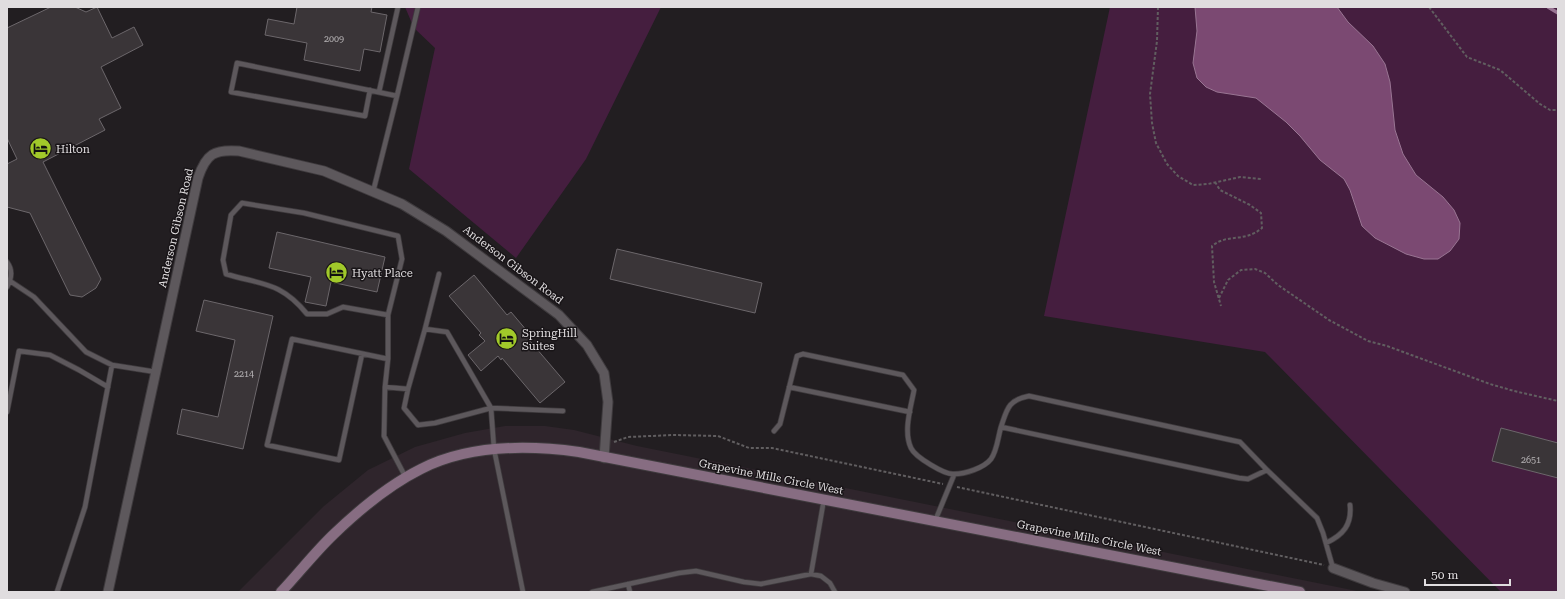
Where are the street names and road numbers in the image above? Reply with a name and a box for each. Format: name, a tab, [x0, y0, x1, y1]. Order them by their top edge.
street label: Anderson Gibson Road	[156, 167, 196, 289]
street label: Anderson Gibson Road	[460, 223, 566, 307]
street label: Grapevine Mills Circle West	[698, 457, 844, 497]
street label: Grapevine Mills Circle West	[1016, 518, 1162, 558]

